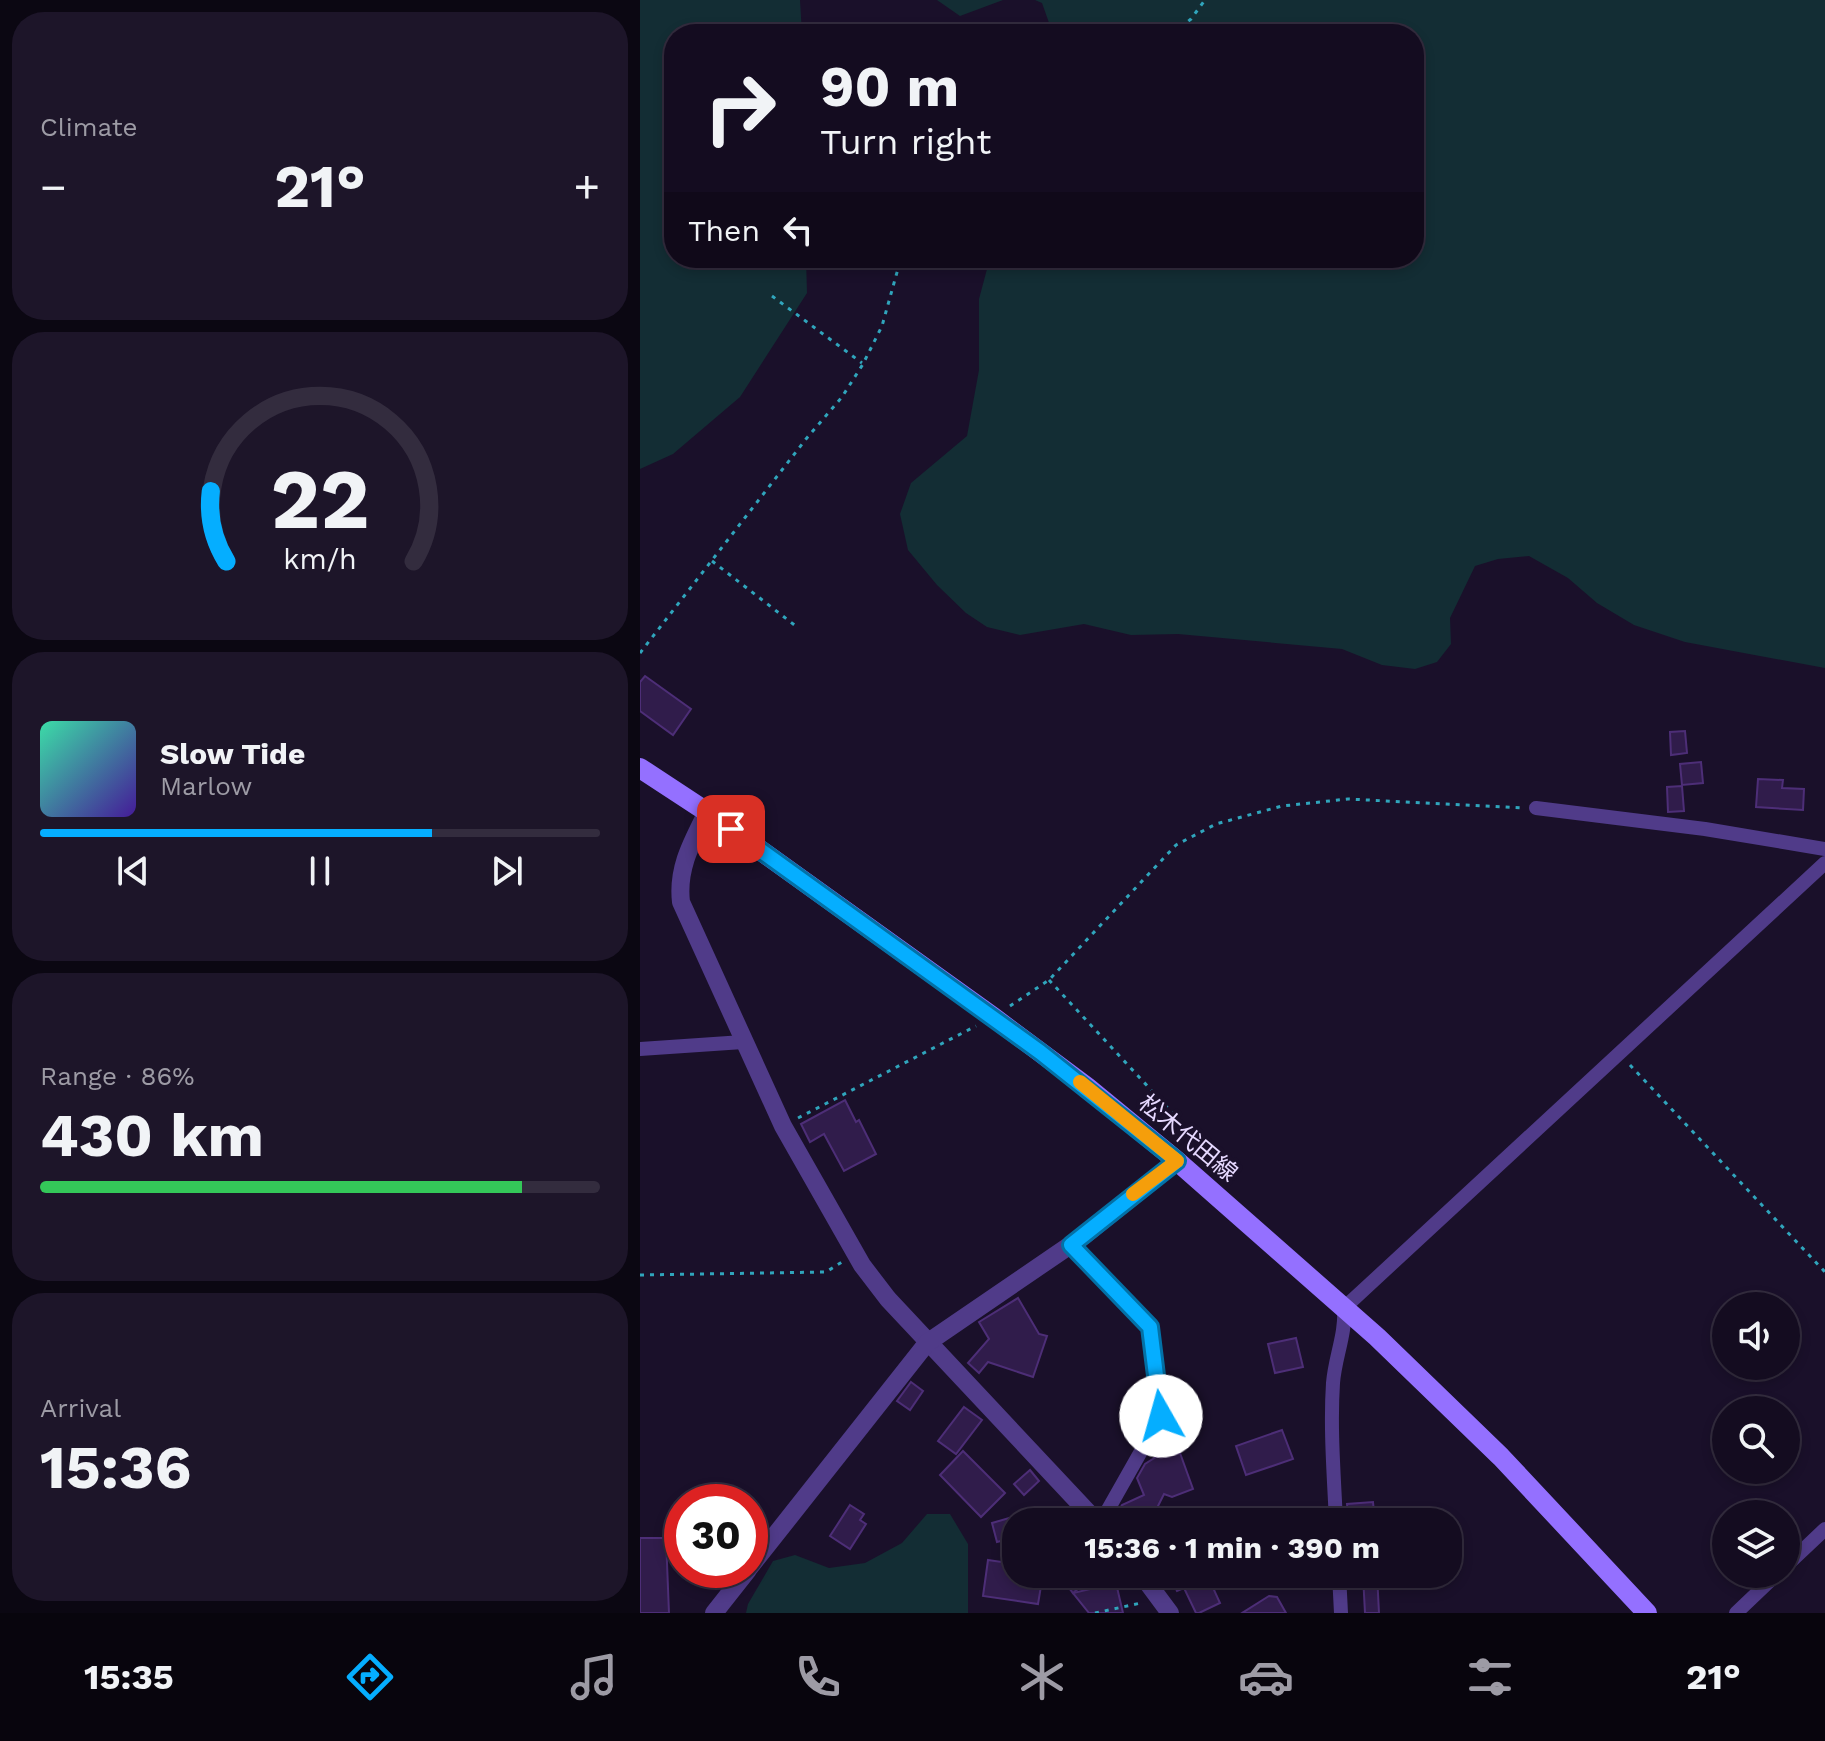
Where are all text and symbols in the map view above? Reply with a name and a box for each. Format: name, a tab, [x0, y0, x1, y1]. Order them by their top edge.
text: 90 m	[820, 54, 959, 120]
icon: right	[688, 56, 792, 160]
text: Climate	[40, 112, 138, 142]
text: Turn right	[820, 121, 991, 163]
text: 21°	[274, 151, 366, 222]
text: −	[40, 161, 67, 213]
text: +	[573, 161, 600, 213]
icon: left	[776, 208, 820, 252]
text: Then	[688, 213, 760, 248]
text: 22	[270, 451, 370, 548]
text: km/h	[283, 542, 357, 576]
text: Slow Tide	[160, 736, 305, 771]
text: Marlow	[160, 771, 252, 801]
pin	[697, 795, 765, 863]
icon: arrive	[709, 807, 753, 851]
icon: previous	[111, 849, 155, 893]
icon: pause	[298, 849, 342, 893]
icon: next	[485, 849, 529, 893]
text: Range · 86%	[40, 1061, 195, 1091]
street label: 松木代田線	[1133, 1089, 1243, 1187]
text: 430 km	[40, 1100, 264, 1171]
map controls	[1712, 1292, 1800, 1588]
button: sound	[1712, 1292, 1800, 1380]
position arrow	[1119, 1374, 1203, 1458]
text: Arrival	[40, 1393, 121, 1423]
button: search	[1712, 1396, 1800, 1484]
text: 15:36	[40, 1432, 192, 1503]
speed limit sign: 30	[664, 1484, 768, 1588]
button: layers	[1712, 1500, 1800, 1588]
text: 15:36 · 1 min · 390 m	[1084, 1530, 1380, 1565]
icon: directions	[342, 1649, 398, 1705]
icon: music	[566, 1649, 622, 1705]
icon: phone	[790, 1649, 846, 1705]
icon: climate	[1014, 1649, 1070, 1705]
icon: car	[1238, 1649, 1294, 1705]
icon: filters	[1462, 1649, 1518, 1705]
text: 15:35	[84, 1656, 174, 1698]
text: 21°	[1686, 1656, 1741, 1698]

